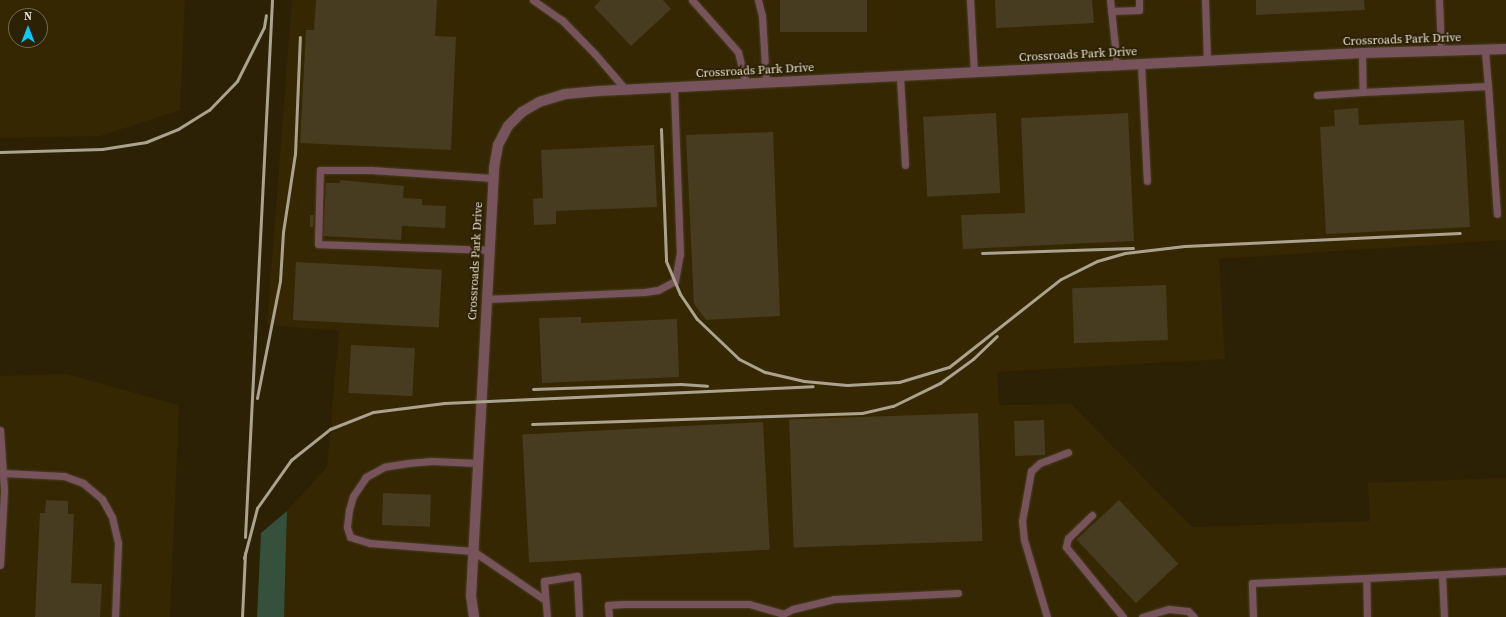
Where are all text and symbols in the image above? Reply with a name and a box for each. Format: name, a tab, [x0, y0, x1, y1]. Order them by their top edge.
north arrow	[8, 8, 48, 48]
text: N	[24, 9, 32, 24]
street label: Crossroads Park Drive	[1343, 31, 1461, 49]
street label: Crossroads Park Drive	[1019, 45, 1137, 65]
street label: Crossroads Park Drive	[696, 61, 814, 81]
street label: Crossroads Park Drive	[466, 202, 486, 320]

